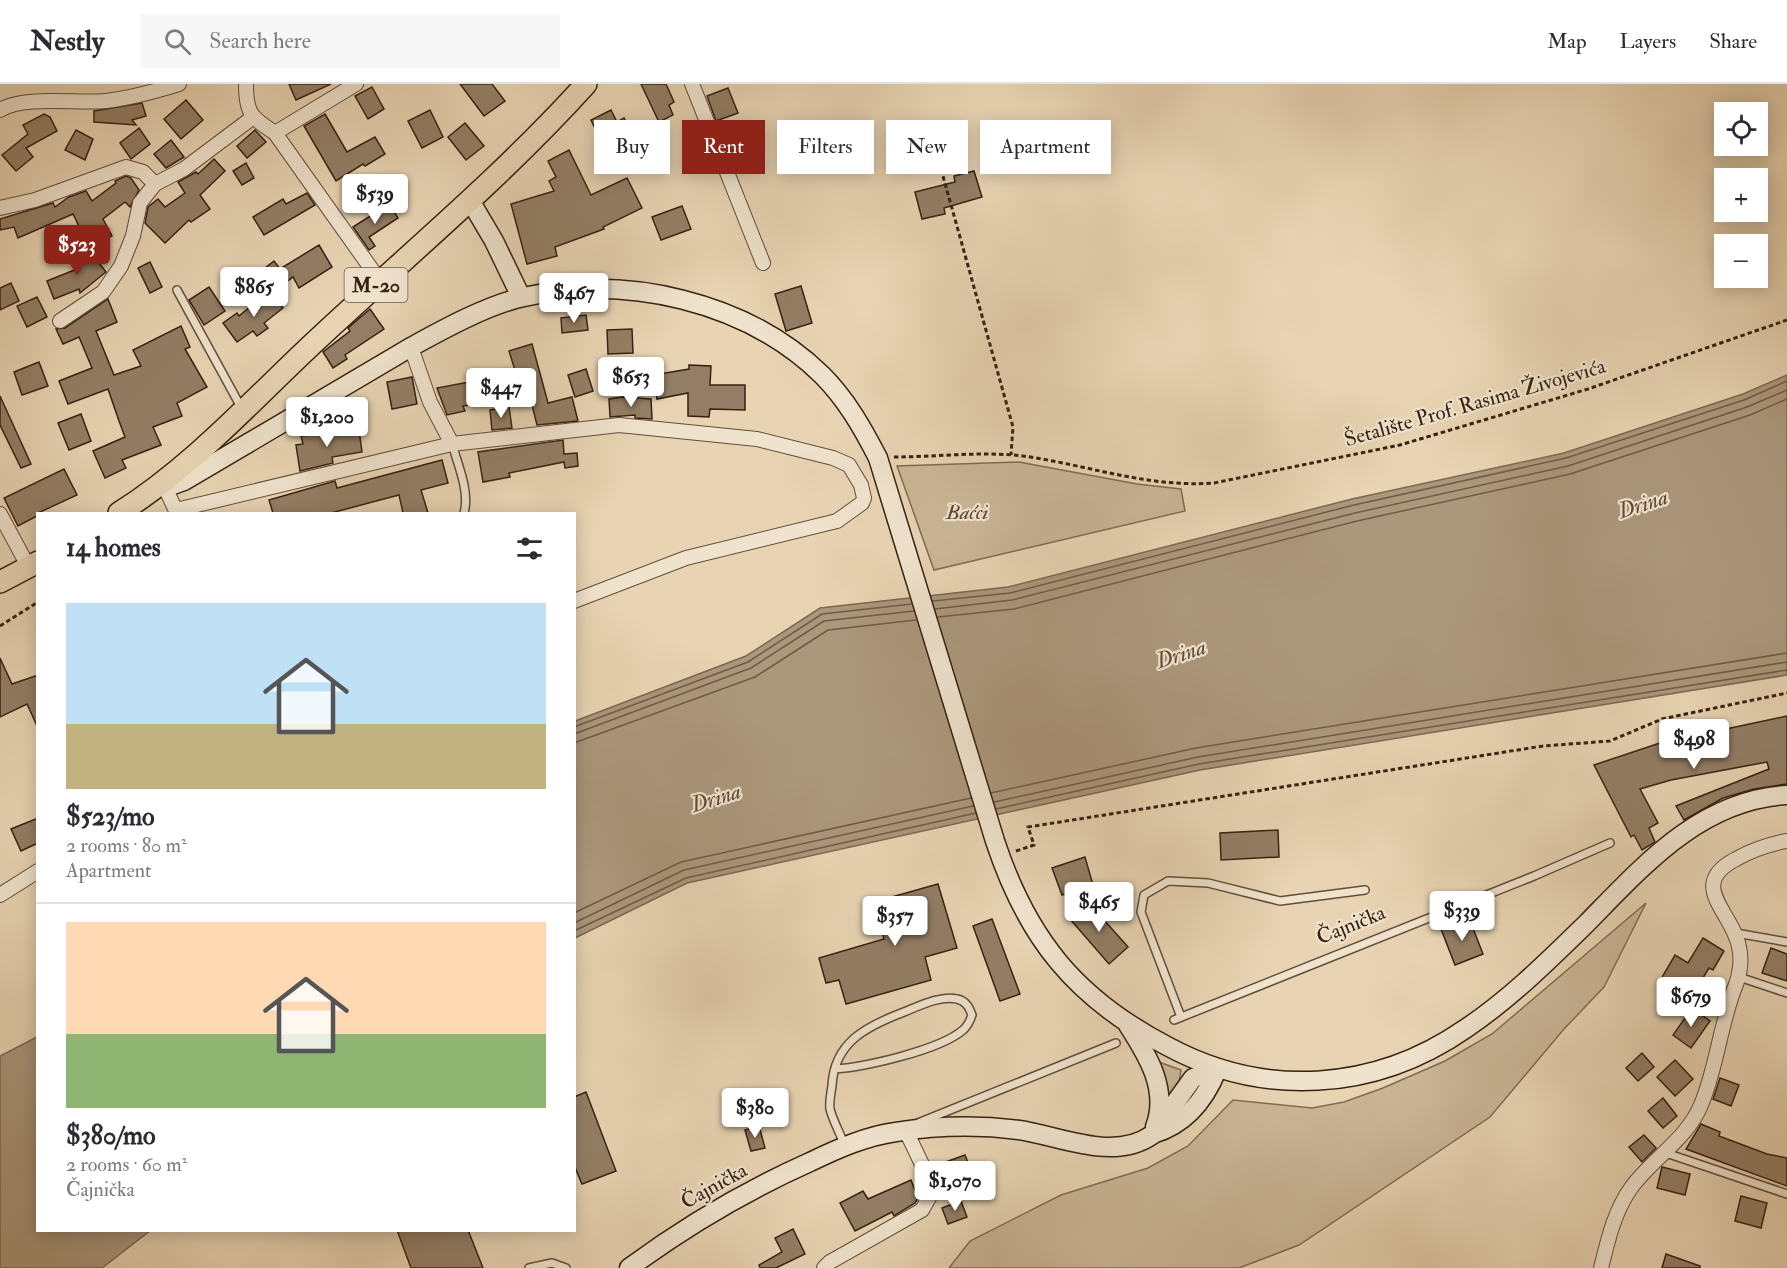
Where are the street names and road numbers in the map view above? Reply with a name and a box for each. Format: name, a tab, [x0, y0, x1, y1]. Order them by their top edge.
road number: M-20	[344, 268, 407, 302]
street label: Šetalište Prof. Rasima Živojevića	[1341, 353, 1609, 453]
street label: Čajnička	[1313, 899, 1390, 951]
street label: Čajnička	[676, 1157, 752, 1215]

